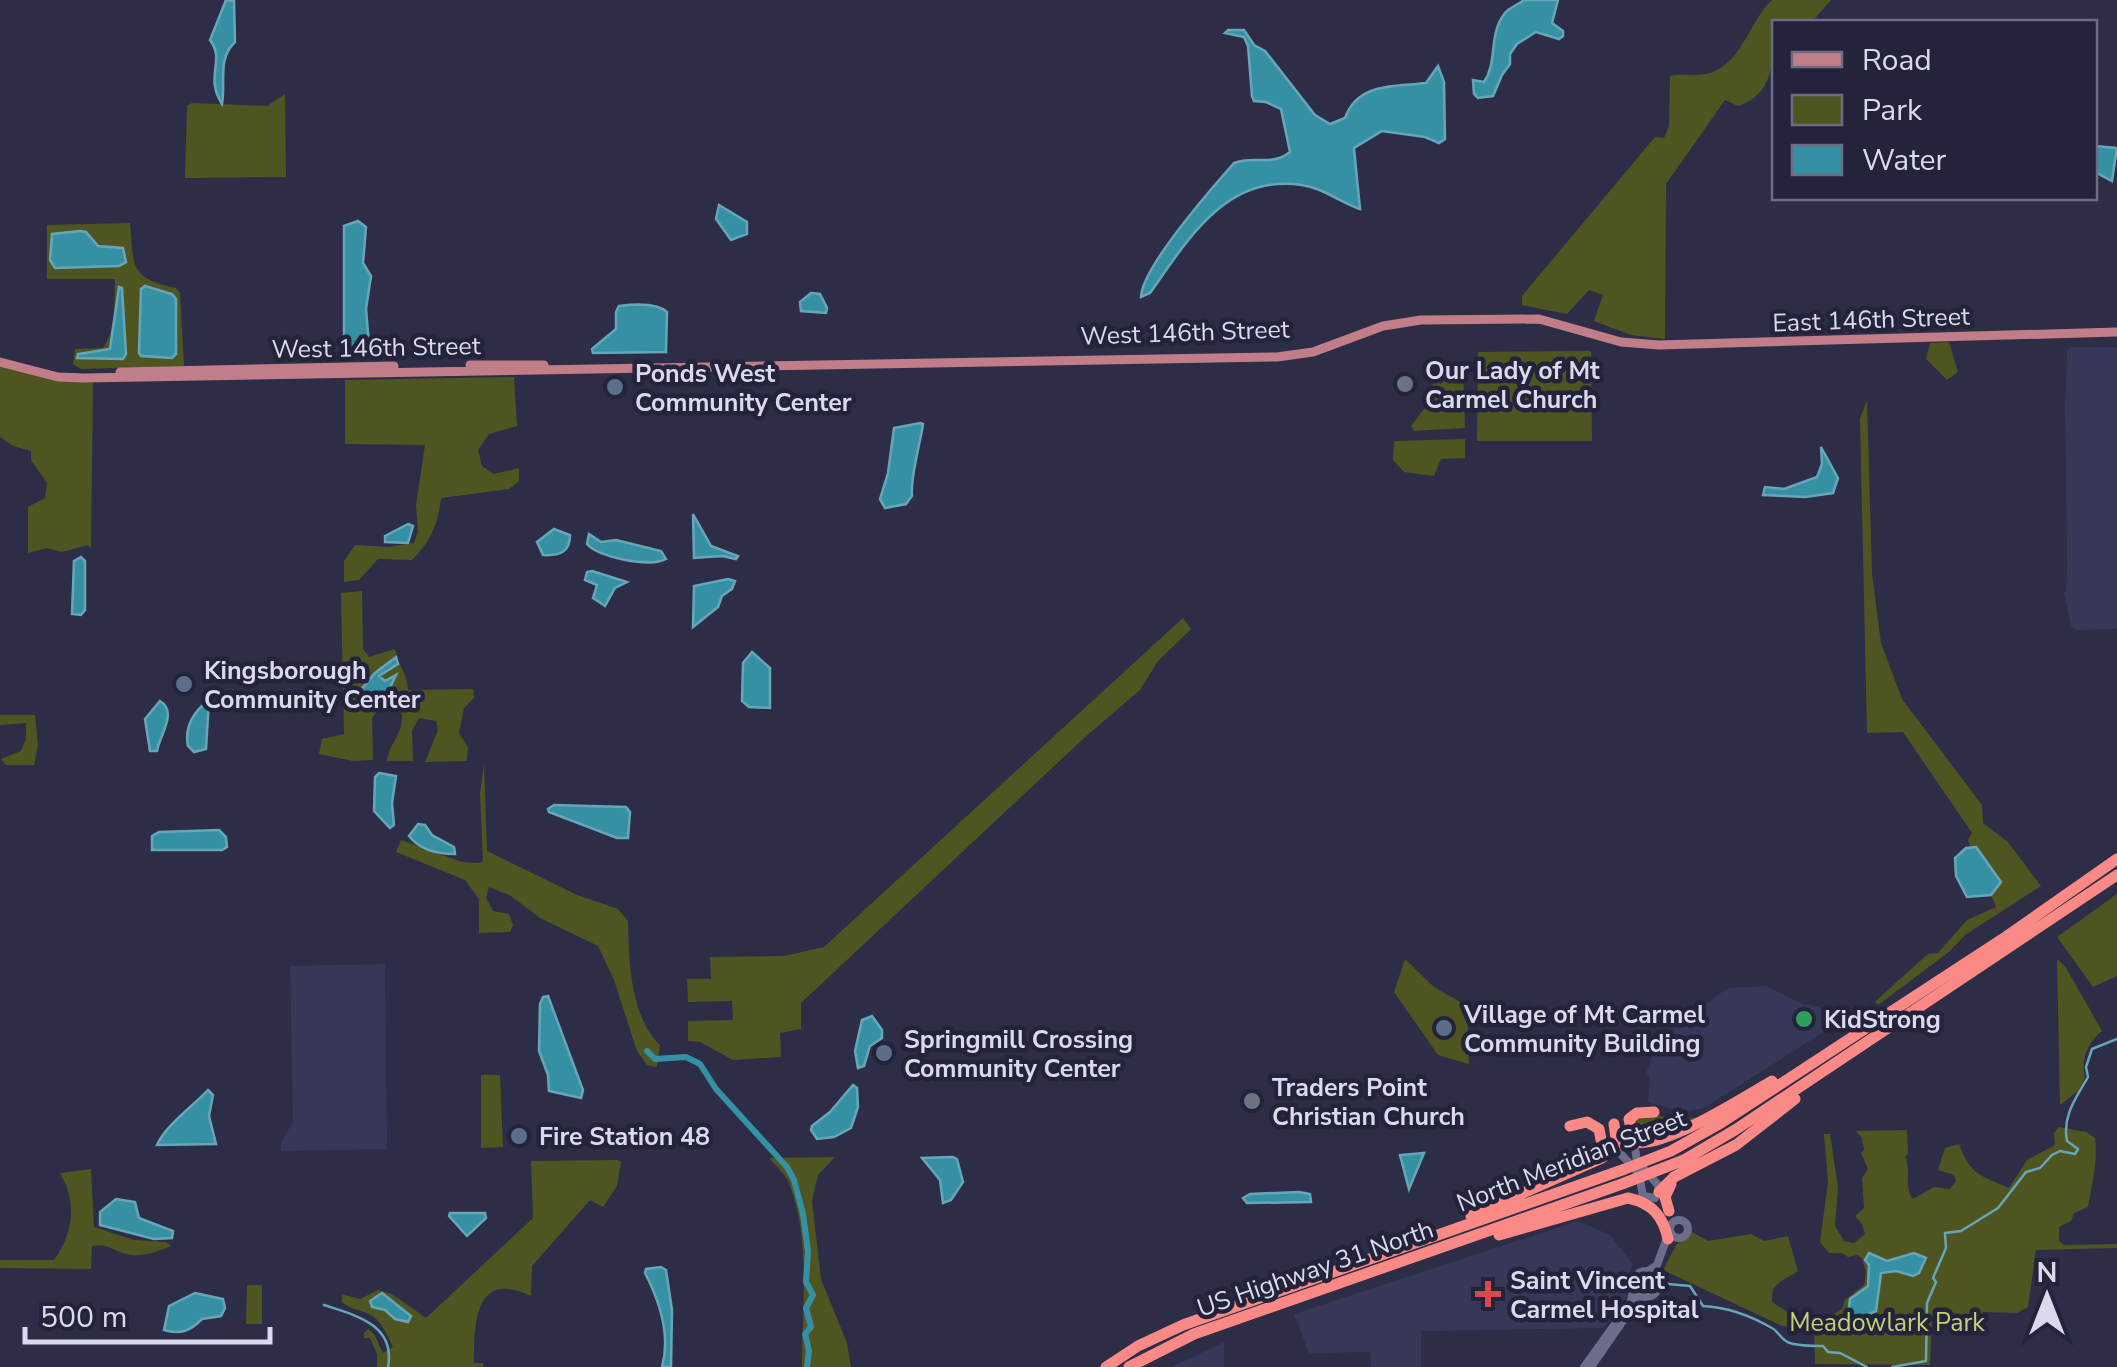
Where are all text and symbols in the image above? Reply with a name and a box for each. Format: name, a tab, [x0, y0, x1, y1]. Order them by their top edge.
legend	[1772, 20, 2097, 200]
text: Road	[1862, 40, 1932, 81]
text: Park	[1862, 90, 1923, 131]
text: Water	[1862, 140, 1947, 181]
street label: East 146th Street	[1772, 300, 1970, 340]
street label: West 146th Street	[1080, 312, 1290, 354]
street label: West 146th Street	[271, 329, 481, 367]
place label: Our Lady of Mt Carmel Church	[1425, 354, 1600, 417]
place label: Ponds West Community Center	[635, 357, 852, 420]
marker: Our Lady of Mt Carmel Church	[1394, 373, 1416, 395]
marker: Ponds West Community Center	[604, 376, 626, 398]
place label: Kingsborough Community Center	[204, 654, 421, 717]
marker: Kingsborough Community Center	[173, 673, 195, 695]
place label: Village of Mt Carmel Community Building	[1463, 998, 1705, 1061]
place label: KidStrong	[1824, 1003, 1941, 1037]
marker: KidStrong	[1793, 1008, 1815, 1030]
marker: Village of Mt Carmel Community Building	[1433, 1017, 1455, 1039]
place label: Springmill Crossing Community Center	[904, 1023, 1133, 1086]
marker: Springmill Crossing Community Center	[873, 1042, 895, 1064]
place label: Traders Point Christian Church	[1272, 1071, 1465, 1134]
marker: Traders Point Christian Church	[1241, 1090, 1263, 1112]
street label: North Meridian Street	[1452, 1101, 1691, 1220]
place label: Fire Station 48	[539, 1120, 710, 1154]
marker: Fire Station 48	[508, 1125, 530, 1147]
street label: US Highway 31 North	[1192, 1212, 1438, 1325]
north arrow	[1997, 1247, 2097, 1347]
text: N	[2037, 1254, 2057, 1292]
place label: Saint Vincent Carmel Hospital	[1510, 1264, 1699, 1327]
marker: Saint Vincent Carmel Hospital	[1475, 1281, 1501, 1307]
scale bar	[25, 1282, 270, 1344]
text: 500 m	[40, 1297, 127, 1338]
park label: Meadowlark Park	[1789, 1306, 1985, 1340]

